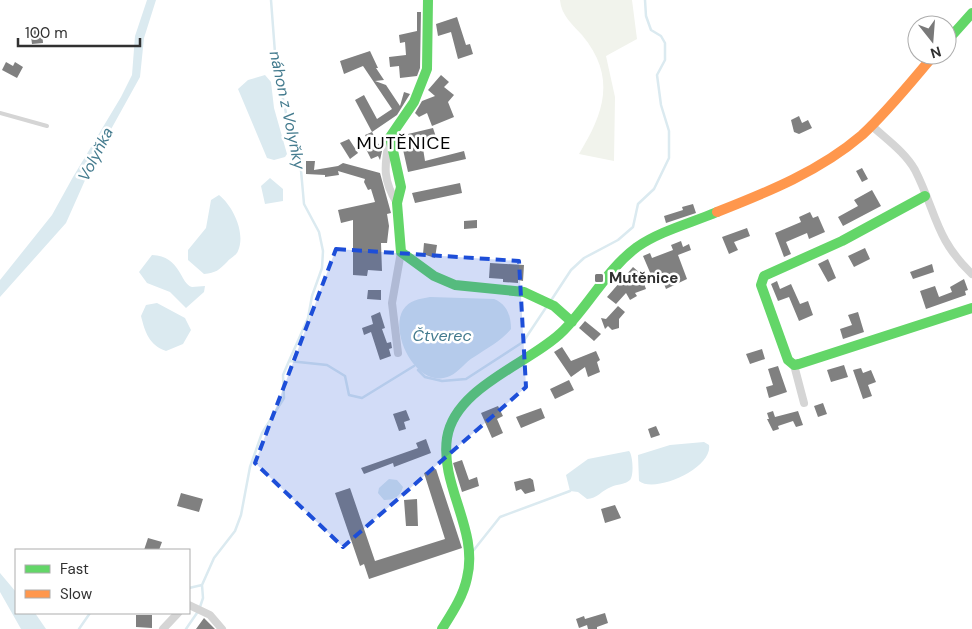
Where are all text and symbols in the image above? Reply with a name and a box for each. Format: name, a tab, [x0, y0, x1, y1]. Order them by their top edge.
scale bar	[18, 15, 140, 47]
north arrow	[907, 15, 957, 65]
text: 100 m	[25, 23, 68, 43]
text: N	[928, 42, 943, 63]
water label: náhon z Volyňky	[265, 49, 311, 172]
water label: Volyňka	[73, 124, 118, 185]
district label: MUTĚNICE	[357, 131, 451, 155]
place label: Mutěnice	[609, 268, 678, 288]
marker: Mutěnice	[593, 272, 605, 284]
water label: Čtverec	[412, 325, 472, 346]
legend	[15, 549, 190, 614]
text: Fast	[60, 559, 89, 579]
text: Slow	[60, 584, 93, 604]

